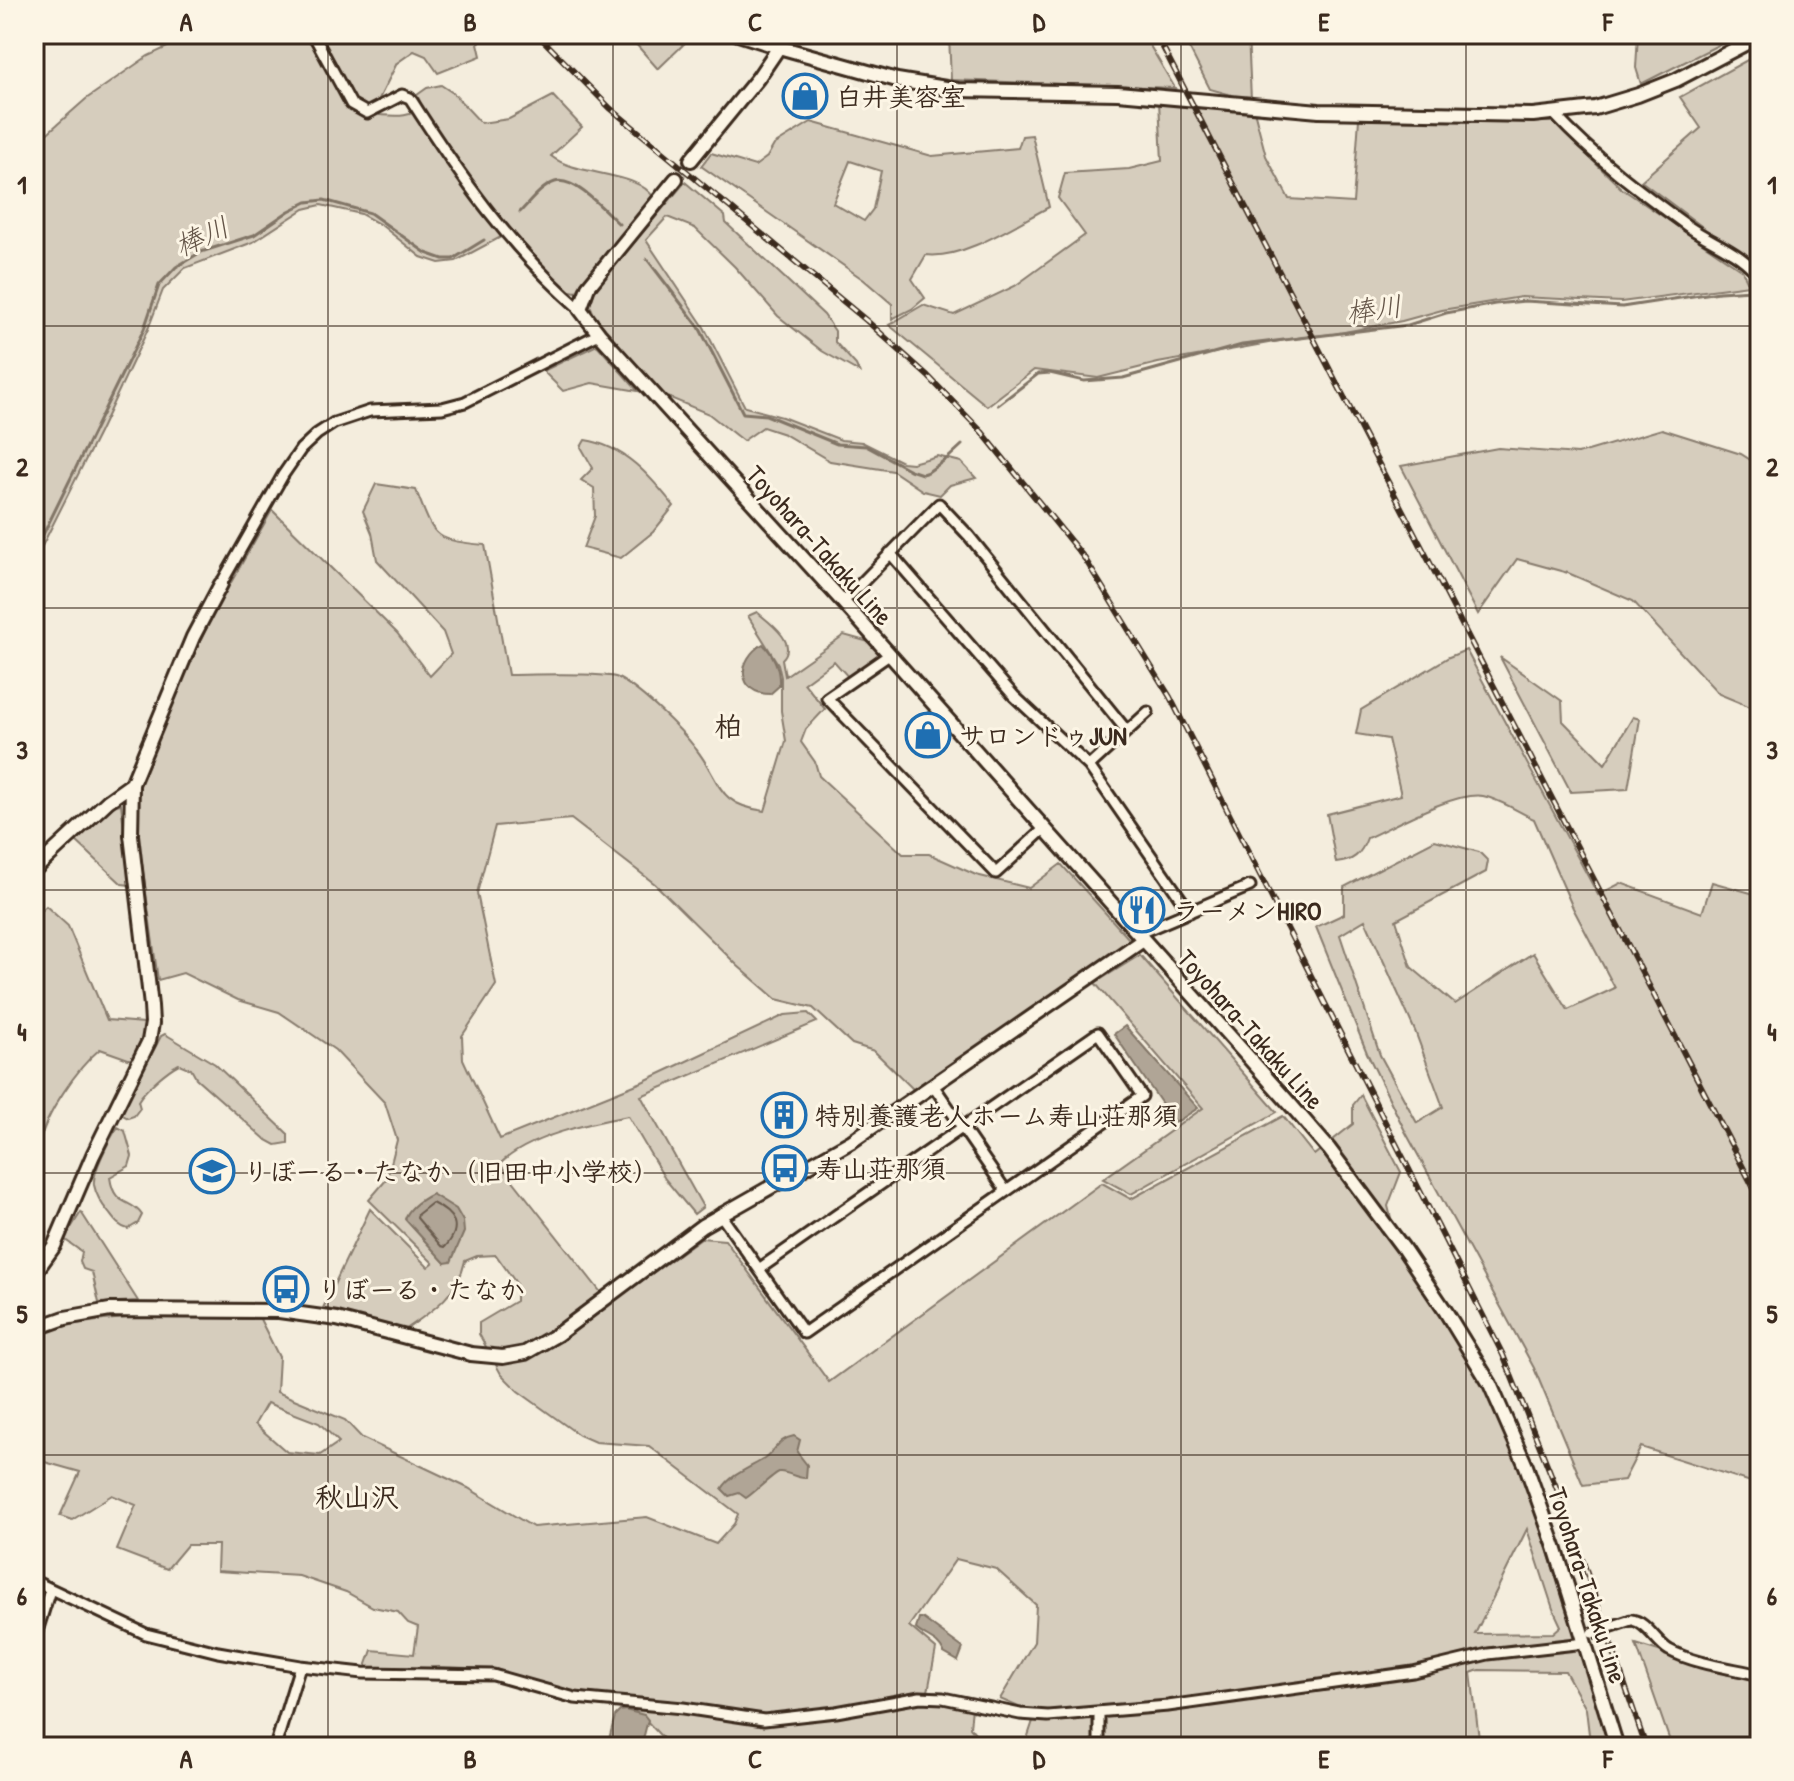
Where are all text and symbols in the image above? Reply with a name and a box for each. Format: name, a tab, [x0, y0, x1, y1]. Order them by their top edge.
text: A	[180, 4, 193, 39]
text: B	[463, 4, 477, 39]
text: C	[748, 4, 762, 39]
text: D	[1033, 4, 1046, 39]
text: E	[1318, 4, 1330, 39]
text: F	[1602, 4, 1614, 39]
shop icon: 白井美容室	[781, 72, 829, 120]
place label: 白井美容室	[836, 79, 966, 114]
text: 1	[17, 167, 27, 202]
text: 1	[1767, 167, 1777, 202]
water label: 棒川	[169, 207, 235, 265]
water label: 棒川	[1344, 286, 1404, 332]
text: 2	[16, 449, 29, 484]
text: 2	[1766, 449, 1779, 484]
street label: Toyohara-Takaku Line	[739, 457, 901, 633]
district label: 柏	[714, 707, 742, 745]
shop icon: サロンドゥJUN	[904, 711, 952, 759]
place label: サロンドゥJUN	[959, 718, 1127, 753]
text: 3	[16, 732, 28, 767]
text: 3	[1766, 732, 1778, 767]
restaurant icon: ラーメンHIRO	[1118, 886, 1166, 934]
place label: ラーメンHIRO	[1173, 893, 1322, 928]
street label: Toyohara-Takaku Line	[1170, 941, 1332, 1117]
text: 4	[17, 1014, 27, 1049]
text: 4	[1767, 1014, 1777, 1049]
building icon: 特別養護老人ホーム寿山荘那須	[760, 1091, 808, 1139]
place label: 特別養護老人ホーム寿山荘那須	[815, 1098, 1178, 1133]
bus stop icon: 寿山荘那須	[761, 1144, 809, 1192]
school or university icon: りぼーる・たなか（旧田中小学校）	[188, 1147, 236, 1195]
place label: 寿山荘那須	[816, 1151, 946, 1186]
place label: りぼーる・たなか（旧田中小学校）	[243, 1154, 659, 1189]
bus stop icon: りぼーる・たなか	[262, 1265, 310, 1313]
place label: りぼーる・たなか	[317, 1272, 525, 1307]
text: 5	[17, 1296, 28, 1331]
text: 5	[1767, 1296, 1778, 1331]
district label: 秋山沢	[315, 1478, 399, 1516]
street label: Toyohara-Takaku Line	[1540, 1483, 1636, 1687]
text: 6	[17, 1578, 28, 1613]
text: 6	[1767, 1578, 1778, 1613]
text: A	[180, 1741, 193, 1776]
text: B	[463, 1741, 477, 1776]
text: C	[748, 1741, 762, 1776]
text: D	[1033, 1741, 1046, 1776]
text: E	[1318, 1741, 1330, 1776]
text: F	[1602, 1741, 1614, 1776]

